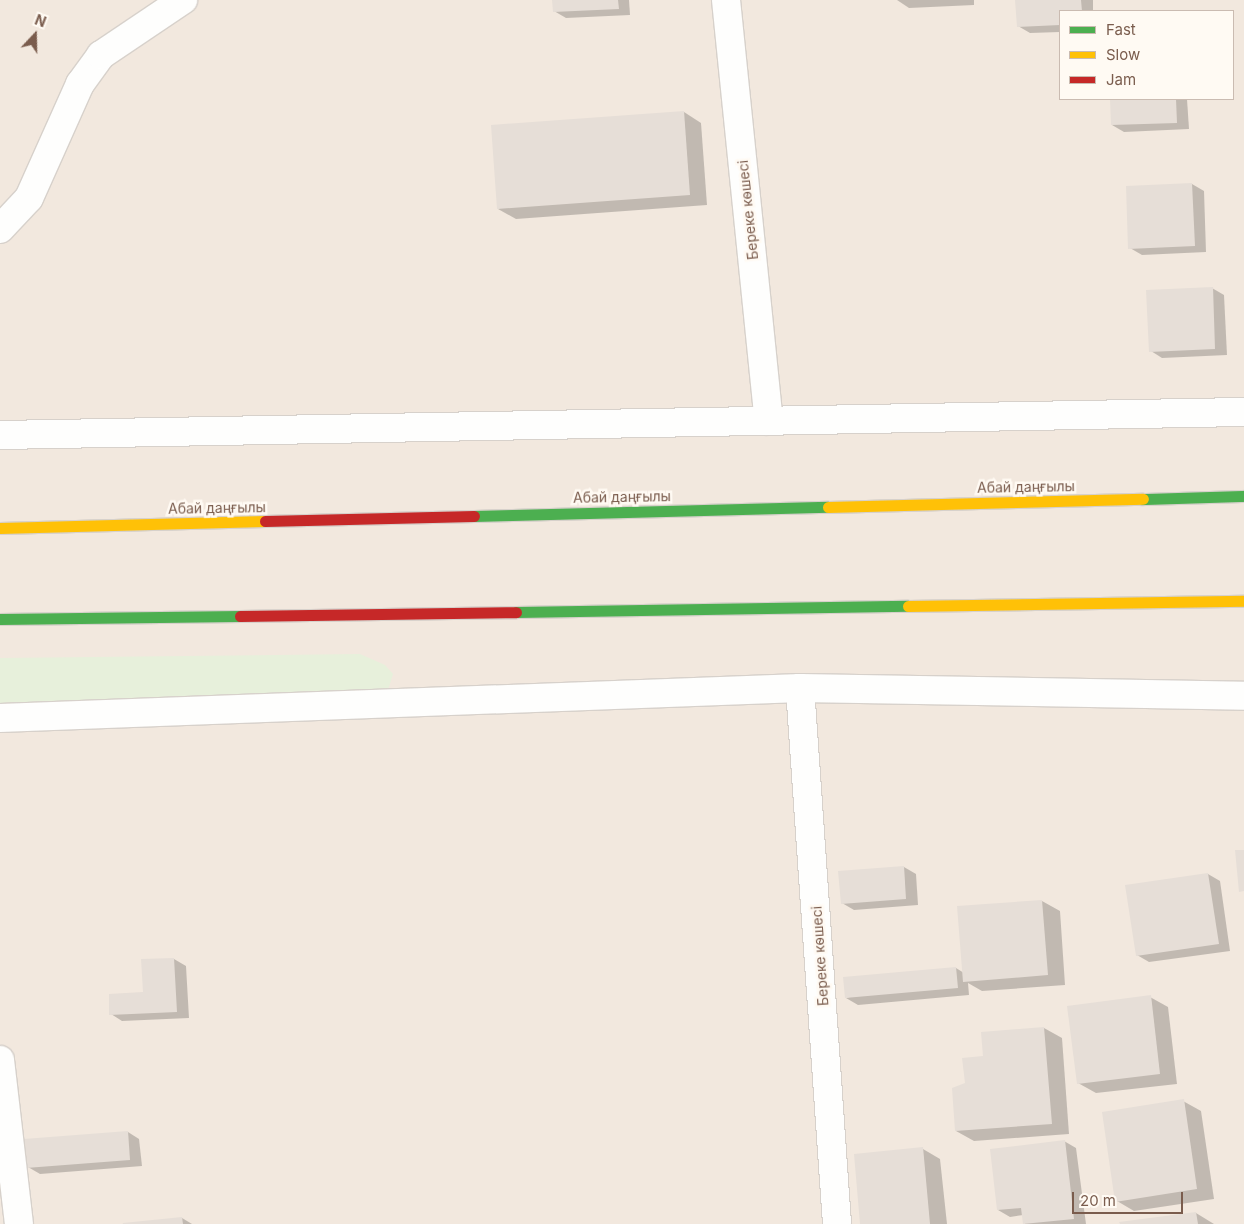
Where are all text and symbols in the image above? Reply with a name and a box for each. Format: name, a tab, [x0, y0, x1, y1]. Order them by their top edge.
north arrow	[10, 10, 60, 60]
legend	[1059, 10, 1234, 100]
text: N	[33, 11, 49, 30]
text: Fast	[1106, 20, 1136, 39]
text: Slow	[1106, 45, 1140, 64]
text: Jam	[1106, 70, 1136, 89]
street label: Береке көшесі	[734, 159, 762, 261]
street label: Абай даңғылы	[977, 478, 1075, 496]
street label: Абай даңғылы	[573, 488, 671, 506]
street label: Абай даңғылы	[168, 499, 266, 517]
street label: Береке көшесі	[808, 906, 832, 1006]
scale bar	[1074, 1182, 1185, 1214]
text: 20 m	[1080, 1191, 1116, 1210]

